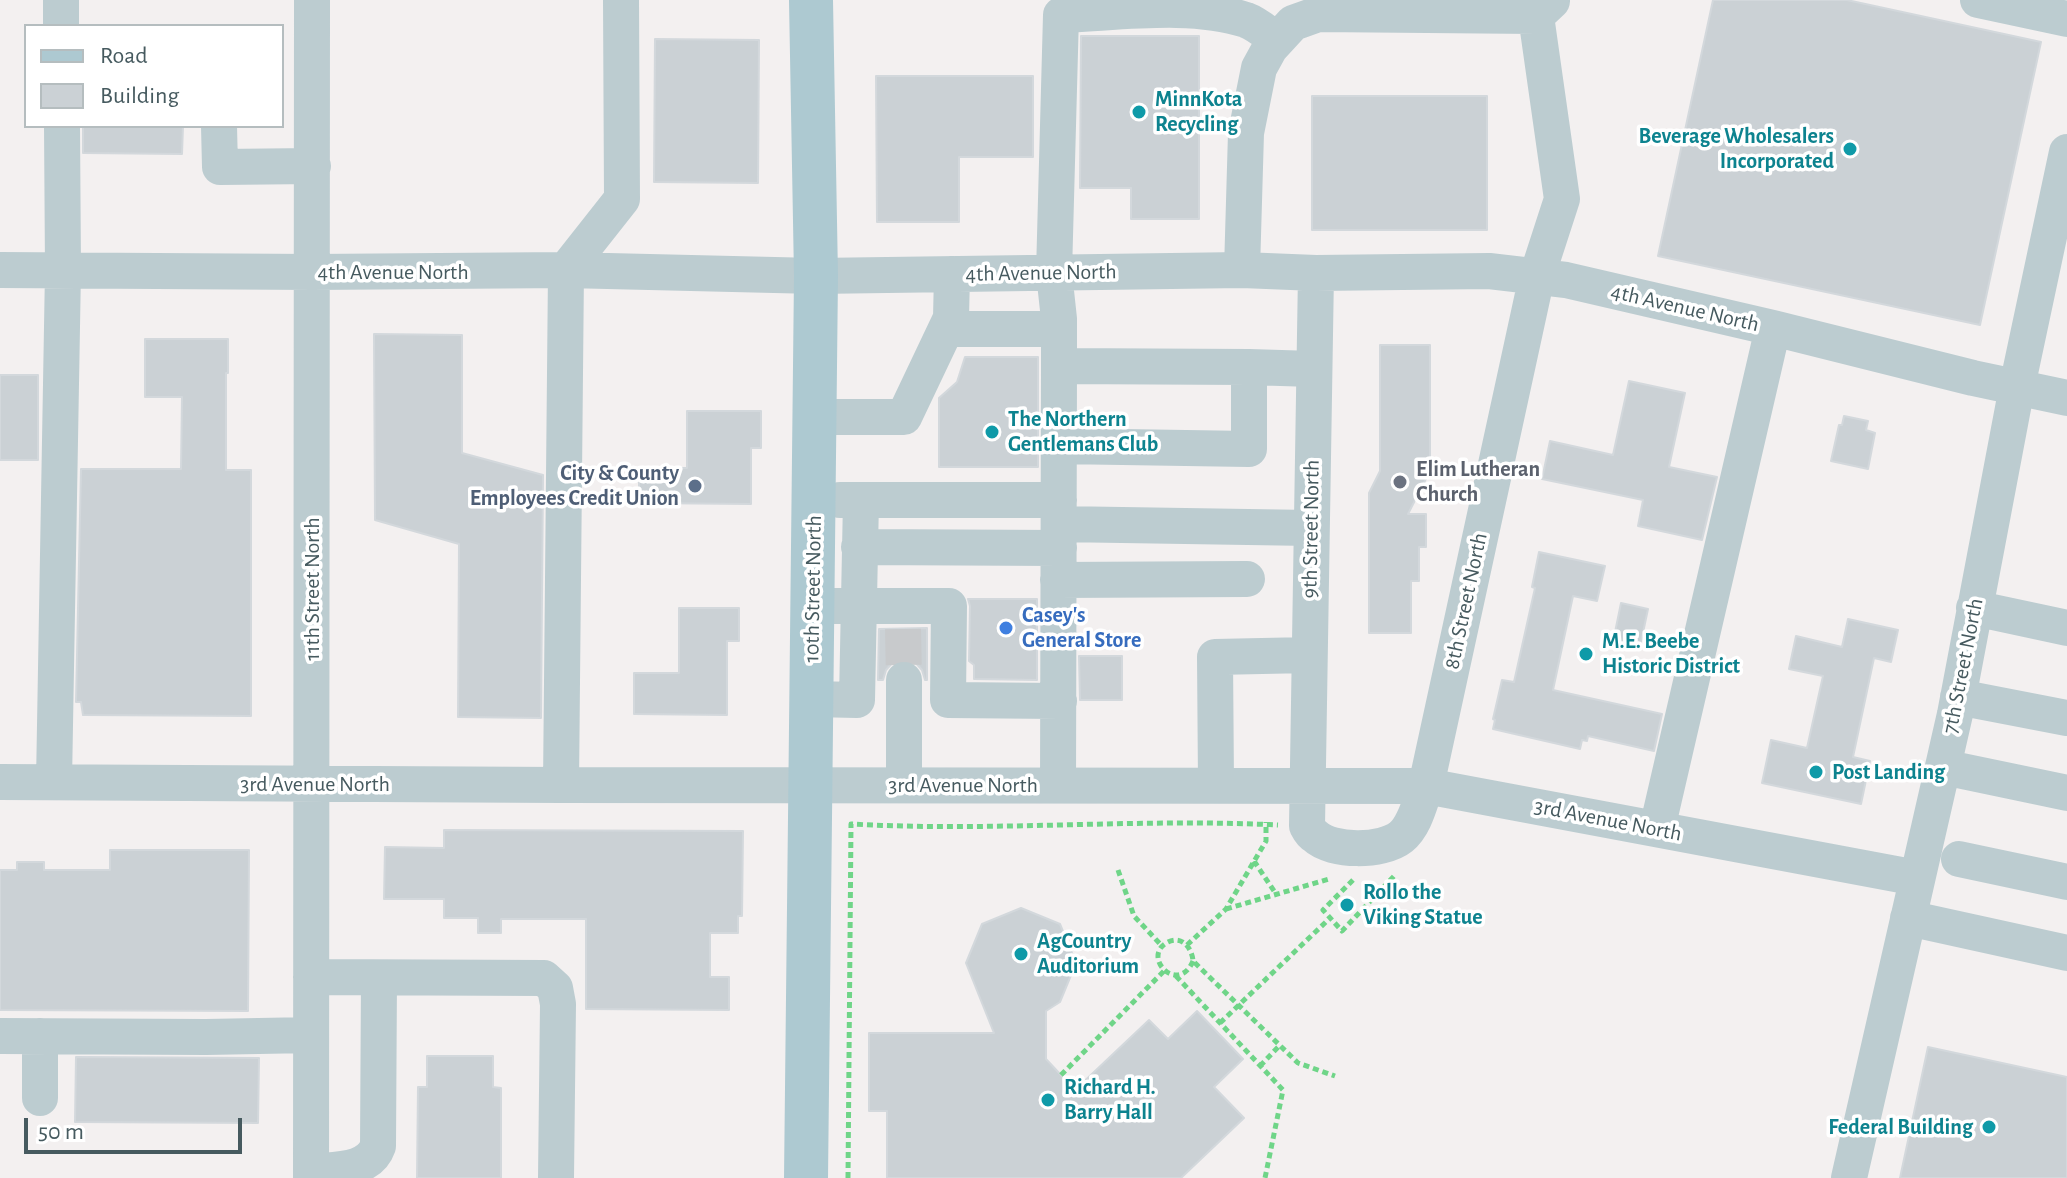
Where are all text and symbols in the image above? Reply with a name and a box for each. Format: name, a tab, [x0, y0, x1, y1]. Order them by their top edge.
legend	[24, 24, 284, 128]
text: Road	[100, 44, 148, 68]
text: Building	[100, 84, 179, 108]
place label: MinnKota Recycling	[1155, 86, 1242, 138]
marker: MinnKota Recycling	[1130, 103, 1148, 121]
place label: Beverage Wholesalers Incorporated	[1639, 123, 1834, 174]
marker: Beverage Wholesalers Incorporated	[1841, 140, 1859, 158]
street label: 4th Avenue North	[965, 258, 1117, 288]
street label: 4th Avenue North	[317, 259, 469, 285]
street label: 4th Avenue North	[1608, 278, 1762, 338]
place label: The Northern Gentlemans Club	[1008, 406, 1158, 458]
marker: The Northern Gentlemans Club	[983, 423, 1001, 441]
place label: Elim Lutheran Church	[1416, 456, 1540, 508]
street label: 9th Street North	[1297, 459, 1325, 599]
place label: City & County Employees Credit Union	[470, 460, 679, 512]
marker: Elim Lutheran Church	[1391, 473, 1409, 491]
marker: City & County Employees Credit Union	[686, 477, 704, 495]
street label: 10th Street North	[799, 515, 827, 663]
street label: 11th Street North	[299, 517, 325, 661]
street label: 8th Street North	[1439, 530, 1493, 672]
street label: 7th Street North	[1937, 596, 1989, 736]
place label: Casey's General Store	[1022, 602, 1141, 654]
marker: Casey's General Store	[997, 619, 1015, 637]
place label: M.E. Beebe Historic District	[1602, 628, 1740, 680]
marker: M.E. Beebe Historic District	[1577, 645, 1595, 663]
place label: Post Landing	[1832, 759, 1945, 785]
marker: Post Landing	[1807, 763, 1825, 781]
street label: 3rd Avenue North	[240, 771, 390, 797]
street label: 3rd Avenue North	[888, 772, 1038, 798]
street label: 3rd Avenue North	[1532, 793, 1684, 847]
place label: Rollo the Viking Statue	[1363, 879, 1483, 930]
marker: Rollo the Viking Statue	[1338, 896, 1356, 914]
place label: AgCountry Auditorium	[1037, 928, 1139, 980]
marker: AgCountry Auditorium	[1012, 945, 1030, 963]
place label: Richard H. Barry Hall	[1064, 1074, 1156, 1126]
marker: Richard H. Barry Hall	[1039, 1091, 1057, 1109]
scale bar	[28, 1102, 246, 1152]
place label: Federal Building	[1828, 1114, 1973, 1140]
marker: Federal Building	[1980, 1118, 1998, 1136]
text: 50 m	[38, 1120, 84, 1144]

